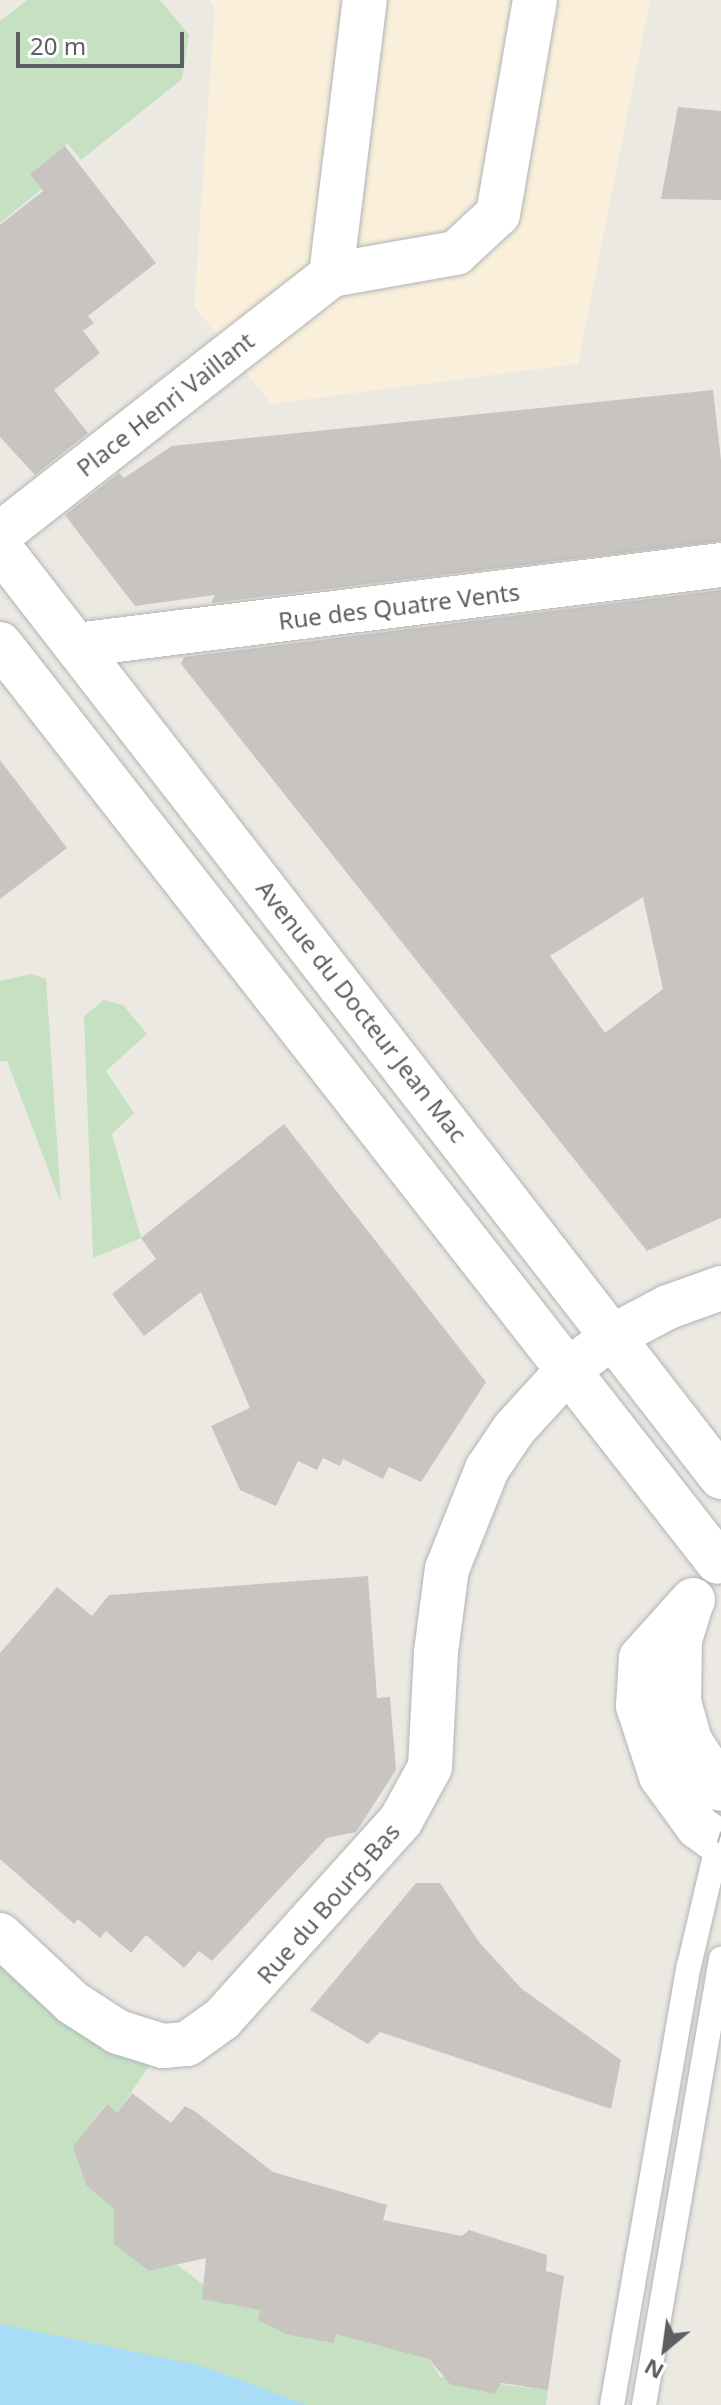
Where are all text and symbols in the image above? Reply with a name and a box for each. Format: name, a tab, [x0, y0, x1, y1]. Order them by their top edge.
scale bar	[20, 16, 188, 66]
text: 20 m	[30, 29, 86, 62]
street label: Place Henri Vaillant	[71, 326, 259, 482]
street label: Rue des Quatre Vents	[277, 577, 521, 635]
street label: Avenue du Docteur Jean Mac	[251, 874, 473, 1148]
street label: Rue du Bourg-Bas	[251, 1817, 405, 1989]
north arrow	[625, 2309, 705, 2389]
text: N	[638, 2353, 668, 2387]

